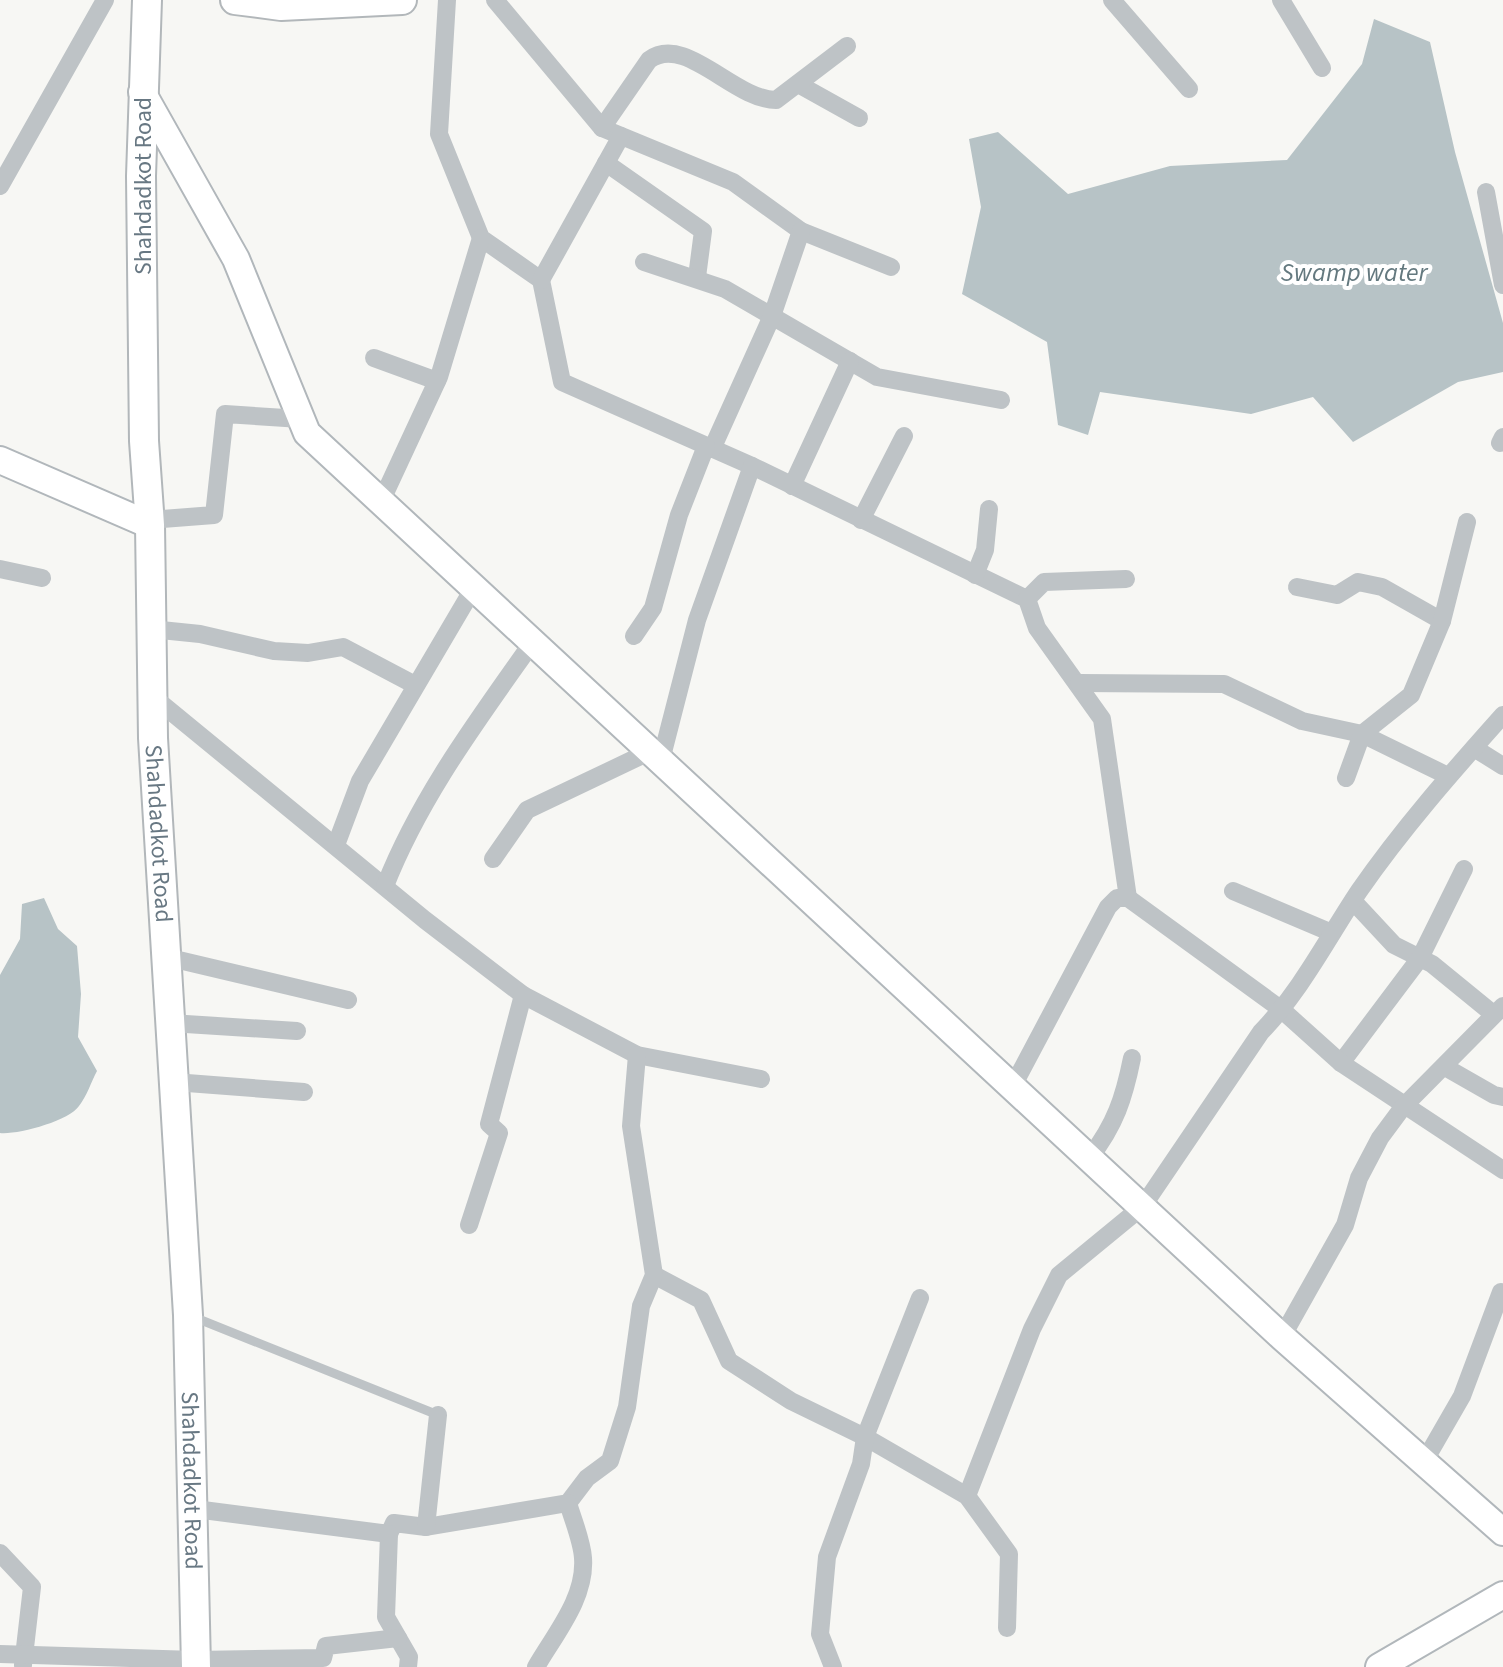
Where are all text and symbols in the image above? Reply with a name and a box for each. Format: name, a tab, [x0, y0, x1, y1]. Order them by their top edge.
street label: Shahdadkot Road	[126, 97, 161, 275]
water label: Swamp water	[1281, 254, 1429, 291]
street label: Shahdadkot Road	[135, 743, 181, 924]
street label: Shahdadkot Road	[172, 1391, 211, 1570]

